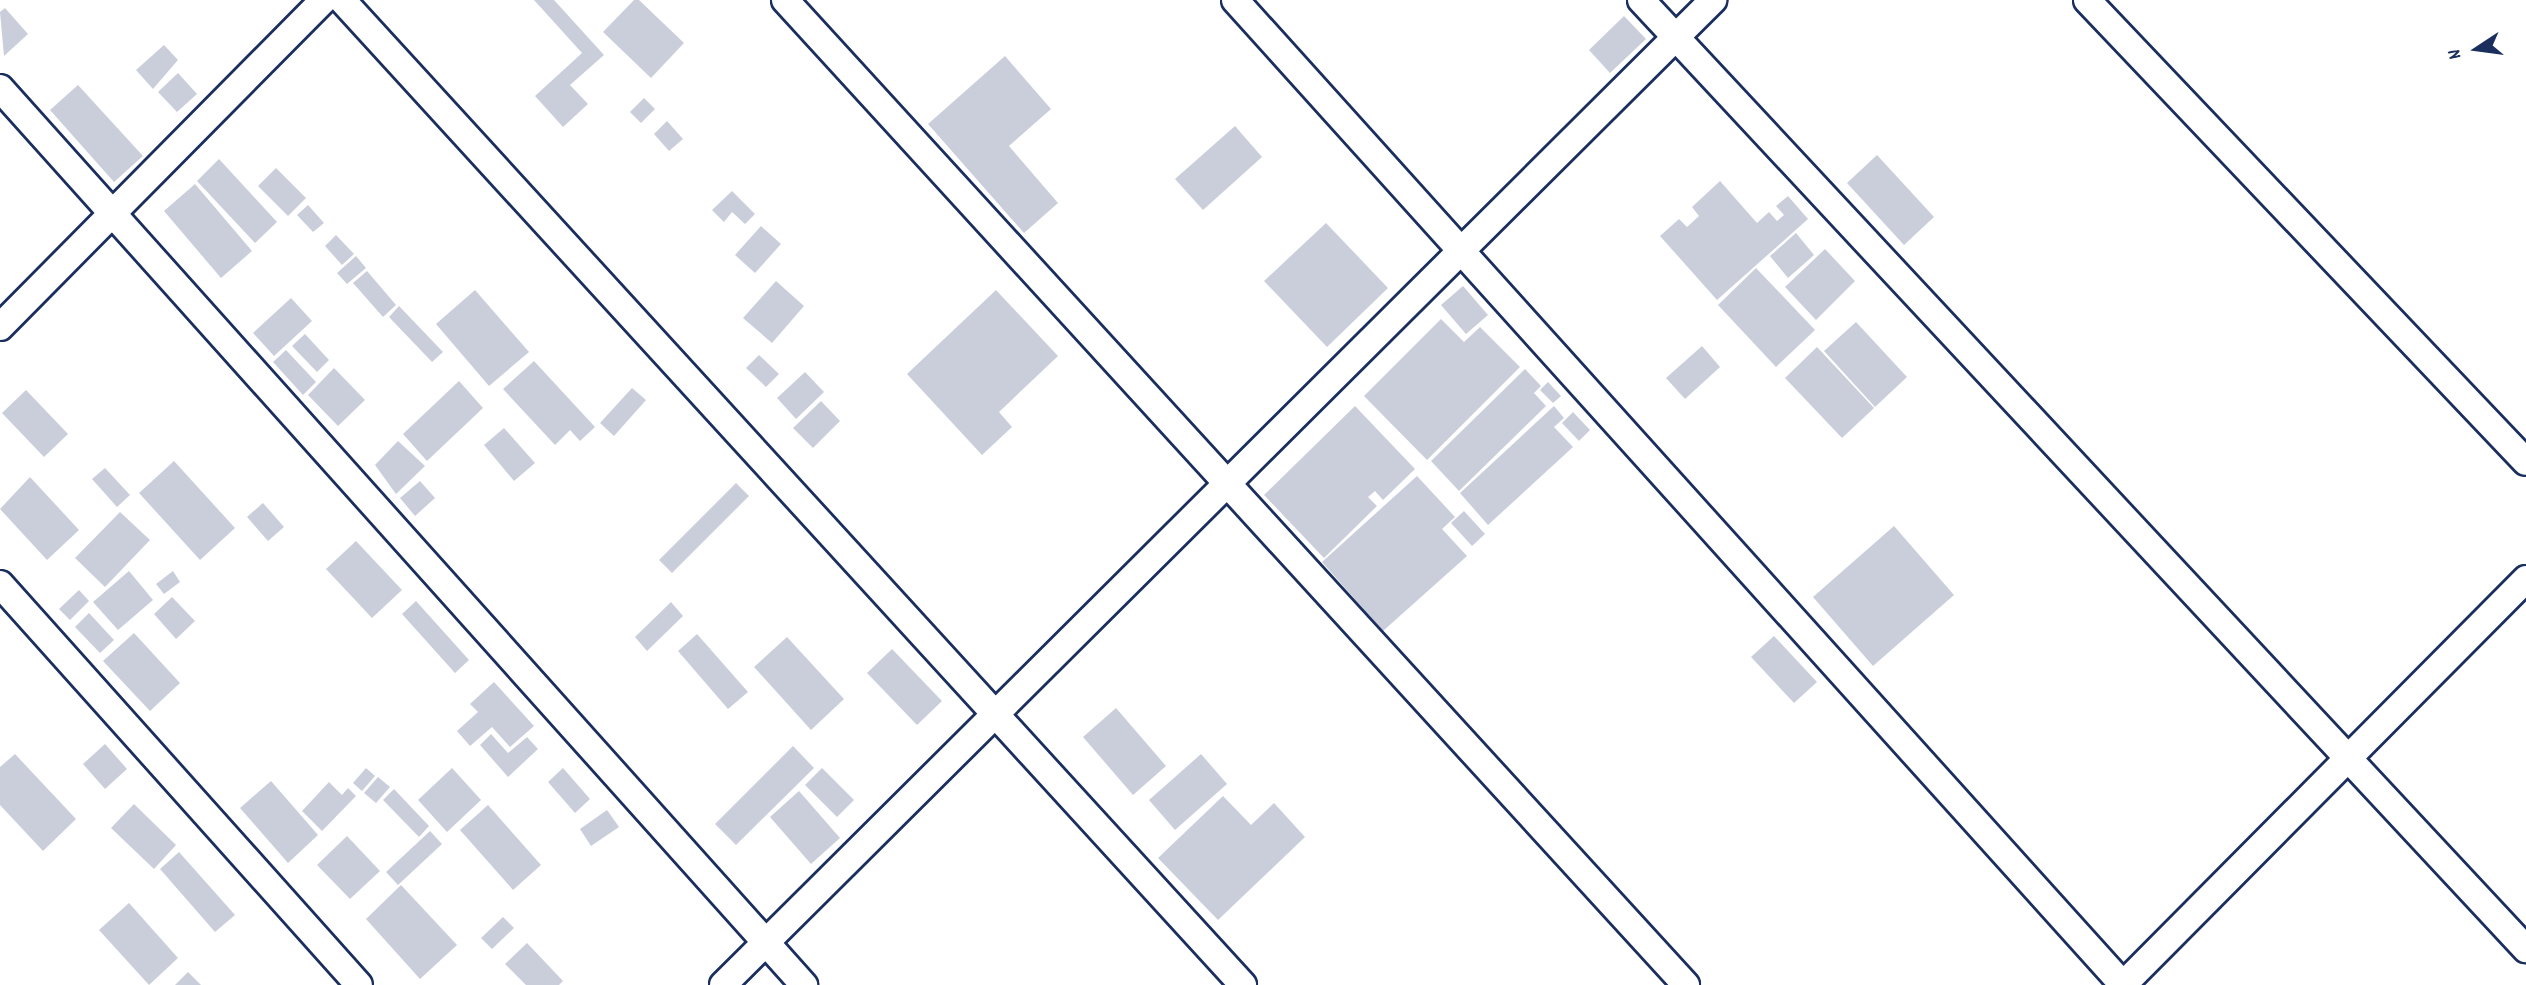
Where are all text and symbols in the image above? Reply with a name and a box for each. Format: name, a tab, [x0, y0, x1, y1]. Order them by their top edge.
north arrow	[2442, 14, 2512, 84]
text: N	[2442, 46, 2470, 61]

